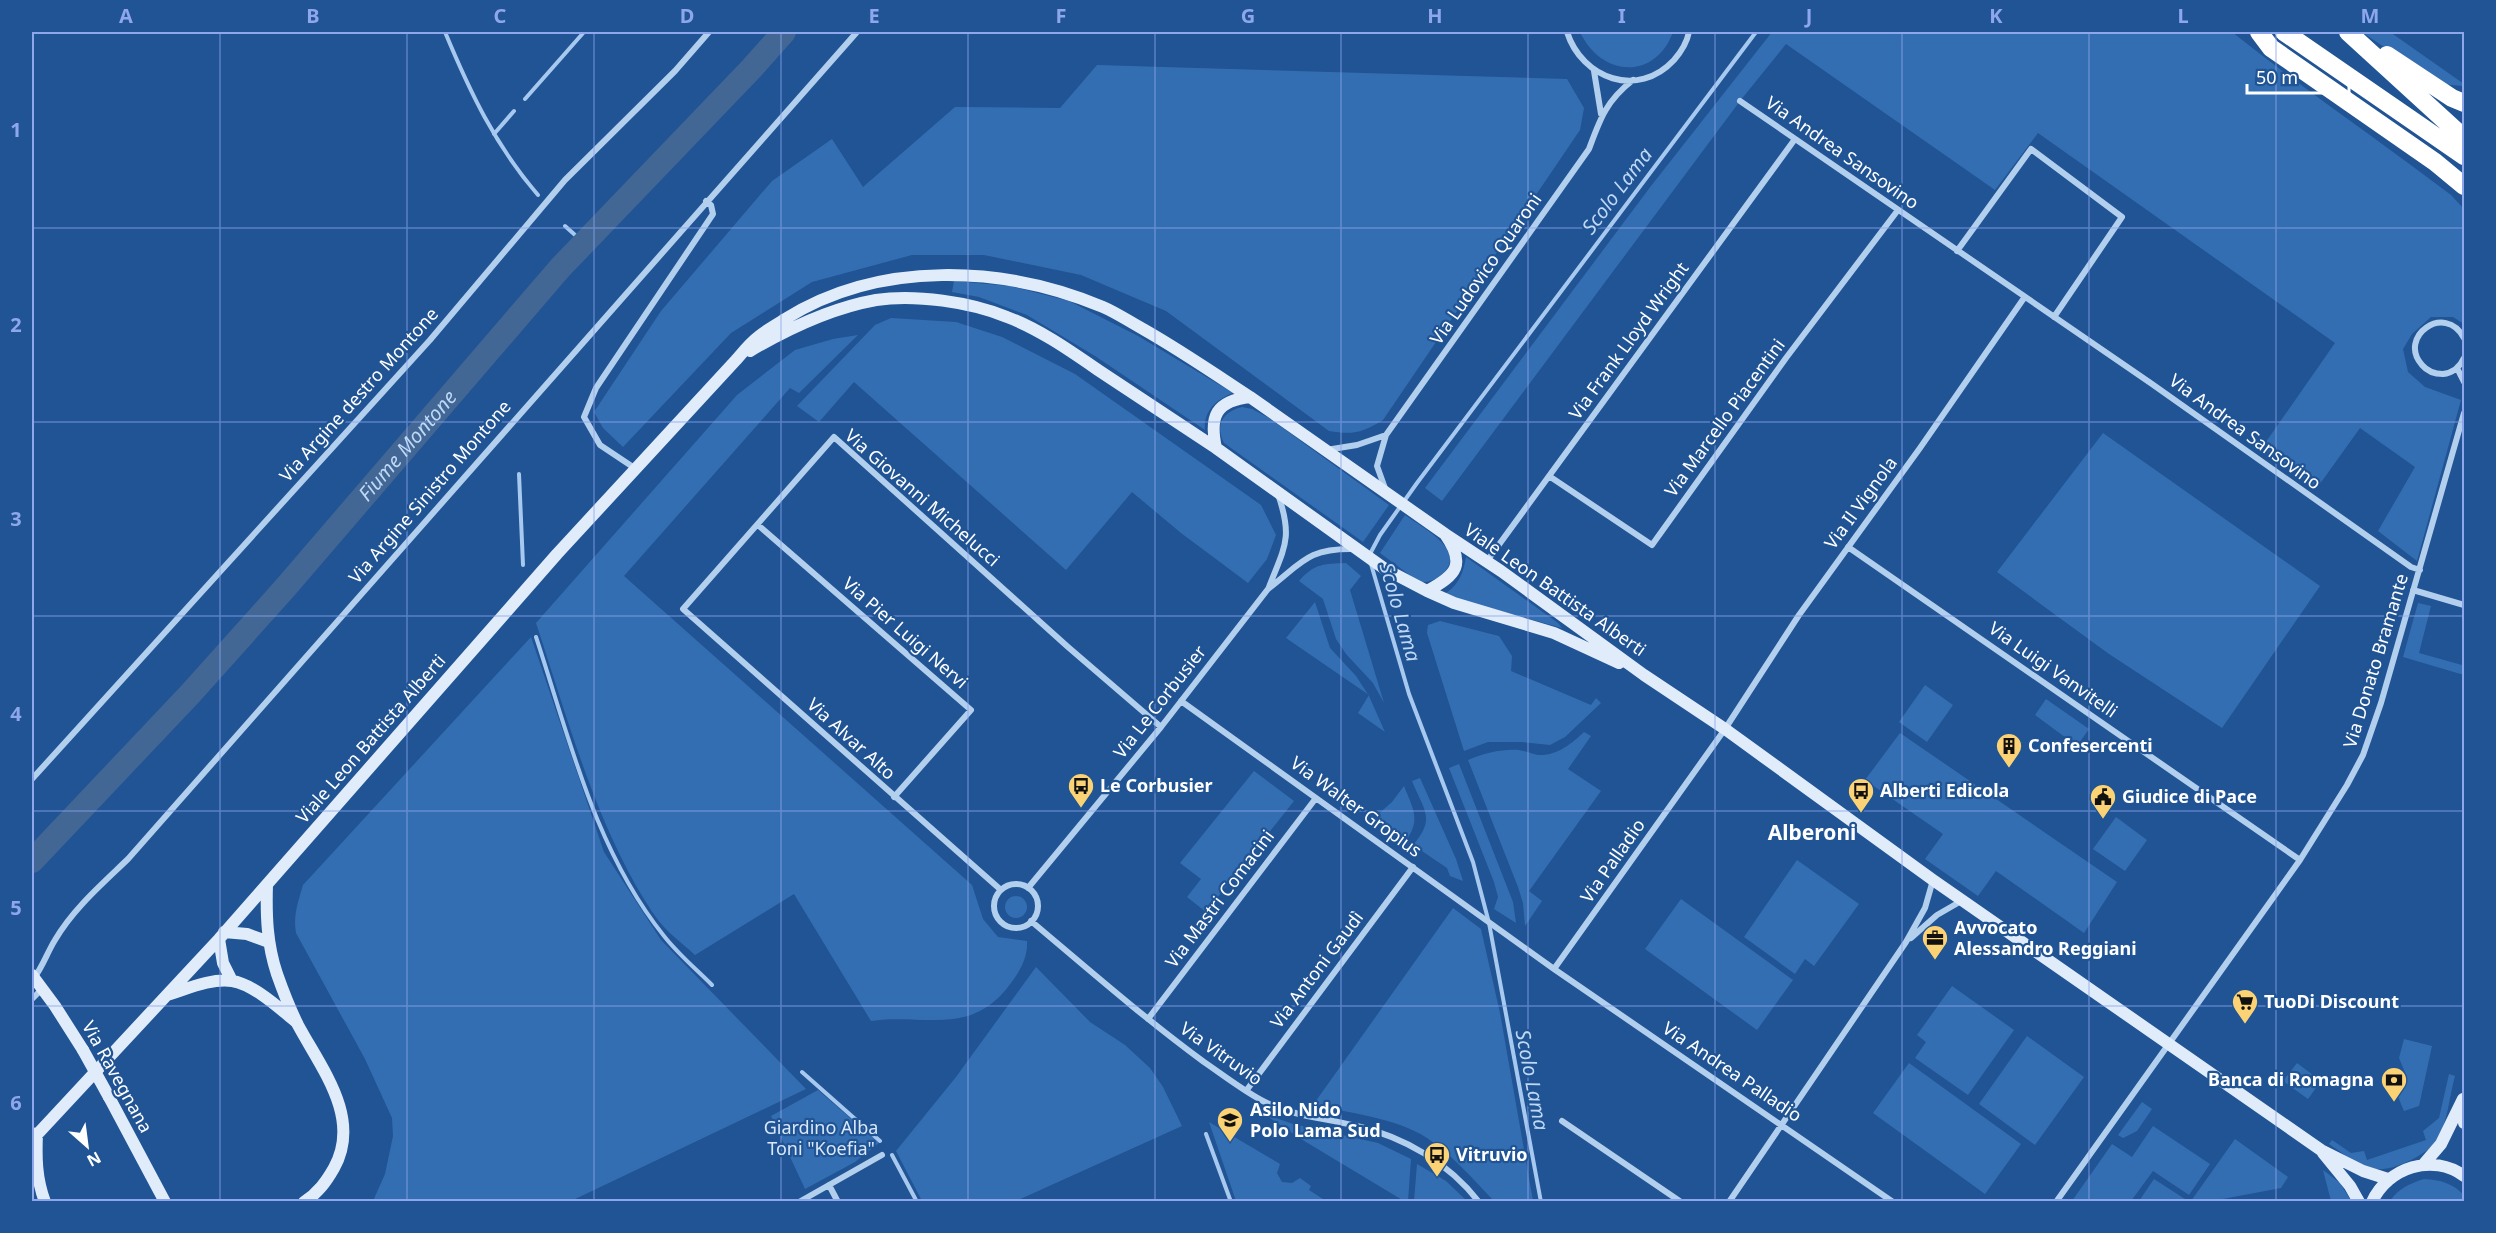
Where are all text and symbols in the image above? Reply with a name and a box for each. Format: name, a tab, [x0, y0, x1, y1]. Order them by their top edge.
text: A	[119, 2, 133, 29]
text: B	[306, 2, 320, 29]
text: C	[494, 2, 507, 29]
text: D	[680, 2, 694, 29]
text: E	[868, 2, 880, 29]
text: F	[1056, 2, 1066, 29]
text: G	[1241, 2, 1255, 29]
text: H	[1427, 2, 1443, 29]
text: I	[1618, 2, 1626, 29]
text: J	[1804, 2, 1812, 29]
text: K	[1989, 2, 2003, 29]
text: L	[2177, 2, 2189, 29]
text: M	[2361, 2, 2379, 29]
scale bar	[2247, 57, 2349, 95]
text: 50 m	[2256, 65, 2298, 89]
street label: Via Andrea Sansovino	[1761, 90, 1924, 214]
text: 1	[10, 116, 22, 143]
water label: Scolo Lama	[1575, 142, 1658, 239]
street label: Via Ludovico Quaroni	[1424, 188, 1546, 349]
street label: Via Frank Lloyd Wright	[1563, 256, 1694, 424]
street label: Via Argine destro Montone	[274, 302, 443, 487]
text: 2	[10, 311, 22, 338]
street label: Via Marcello Piacentini	[1659, 334, 1790, 501]
street label: Via Andrea Sansovino	[2165, 368, 2326, 494]
water label: Fiume Montone	[352, 384, 462, 506]
street label: Via Argine Sinistro Montone	[343, 395, 516, 588]
street label: Via Giovanni Michelucci	[840, 423, 1005, 571]
street label: Via Il Vignola	[1818, 451, 1902, 554]
text: 3	[10, 505, 22, 532]
street label: Viale Leon Battista Alberti	[1460, 517, 1651, 661]
water label: Scolo Lama	[1373, 559, 1427, 665]
street label: Via Pier Luigi Nervi	[838, 571, 973, 693]
street label: Via Donato Bramante	[2337, 571, 2413, 751]
street label: Via Luigi Vanvitelli	[1984, 616, 2123, 723]
street label: Via Le Corbusier	[1108, 639, 1211, 763]
street label: Viale Leon Battista Alberti	[290, 649, 450, 828]
street label: Via Alvar Alto	[802, 692, 901, 784]
text: 4	[10, 700, 22, 727]
building icon: Confesercenti	[1994, 731, 2024, 769]
place label: Confesercenti	[2028, 733, 2153, 757]
street label: Via Walter Gropius	[1286, 750, 1427, 862]
bus stop icon: Le Corbusier	[1066, 771, 1096, 809]
place label: Le Corbusier	[1100, 773, 1213, 797]
bus stop icon: Alberti Edicola	[1846, 776, 1876, 814]
place label: Alberti Edicola	[1880, 778, 2009, 802]
public building icon: Giudice di Pace	[2088, 782, 2118, 820]
place label: Giudice di Pace	[2122, 784, 2257, 808]
street label: Via Palladio	[1574, 814, 1650, 907]
district label: Alberoni	[1768, 818, 1856, 846]
street label: Via Mastri Comacini	[1159, 825, 1279, 972]
text: 5	[10, 894, 22, 921]
street label: Via Antoni Gaudì	[1264, 906, 1368, 1033]
place label: Avvocato Alessandro Reggiani	[1954, 915, 2137, 960]
office icon: Avvocato Alessandro Reggiani	[1920, 923, 1950, 961]
supermarket icon: TuoDi Discount	[2230, 987, 2260, 1025]
place label: TuoDi Discount	[2264, 989, 2399, 1013]
street label: Via Ravegnana	[77, 1016, 159, 1137]
street label: Via Vitruvio	[1176, 1016, 1268, 1090]
street label: Via Andrea Palladio	[1658, 1016, 1807, 1127]
water label: Scolo Lama	[1510, 1027, 1555, 1132]
bank icon: Banca di Romagna	[2379, 1065, 2409, 1103]
place label: Banca di Romagna	[2208, 1067, 2374, 1091]
text: 6	[10, 1089, 22, 1116]
place label: Asilo Nido Polo Lama Sud	[1250, 1097, 1381, 1142]
school or university icon: Asilo Nido Polo Lama Sud	[1215, 1105, 1245, 1143]
park label: Giardino Alba Toni "Koefia"	[764, 1115, 878, 1160]
north arrow	[57, 1116, 117, 1176]
bus stop icon: Vitruvio	[1422, 1140, 1452, 1178]
place label: Vitruvio	[1456, 1142, 1528, 1166]
text: N	[83, 1146, 105, 1172]

